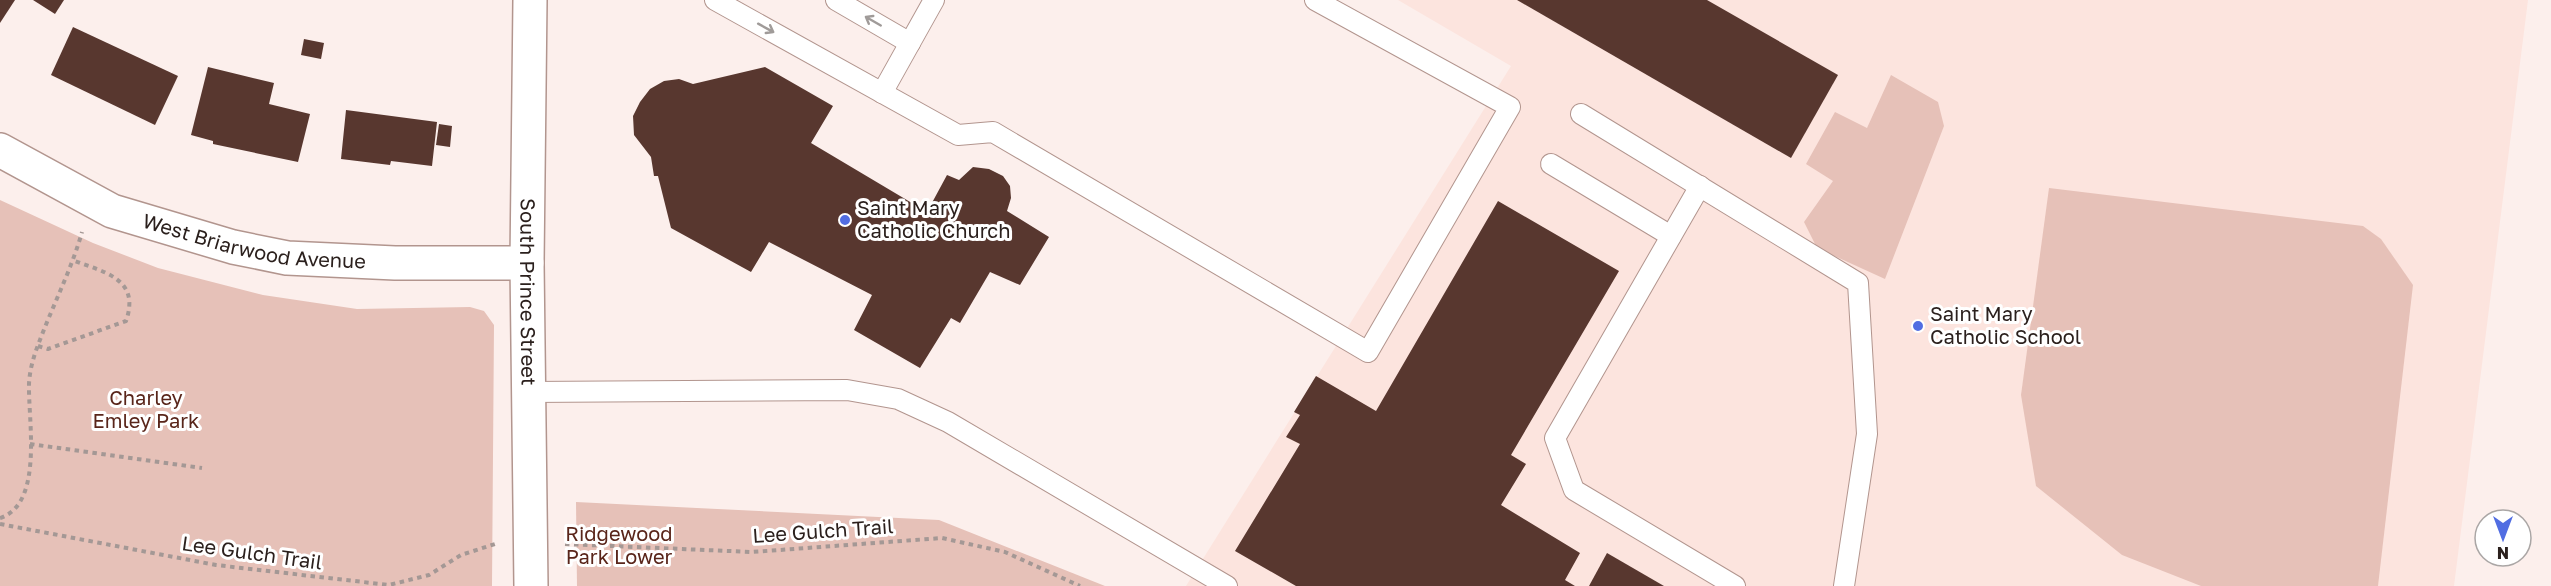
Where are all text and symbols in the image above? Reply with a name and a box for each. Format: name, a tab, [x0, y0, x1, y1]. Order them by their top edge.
one-way arrow	[865, 15, 882, 27]
one-way arrow	[757, 23, 774, 35]
place label: Saint Mary Catholic Church	[857, 195, 1010, 242]
street label: South Prince Street	[516, 198, 542, 386]
street label: West Briarwood Avenue	[140, 208, 366, 273]
marker: Saint Mary Catholic Church	[838, 213, 852, 227]
place label: Saint Mary Catholic School	[1930, 301, 2081, 348]
marker: Saint Mary Catholic School	[1911, 319, 1925, 333]
park label: Charley Emley Park	[93, 385, 199, 432]
north arrow	[2473, 508, 2533, 568]
street label: Lee Gulch Trail	[752, 513, 894, 547]
park label: Ridgewood Park Lower	[565, 521, 673, 568]
street label: Lee Gulch Trail	[181, 530, 324, 574]
text: N	[2497, 543, 2509, 563]

